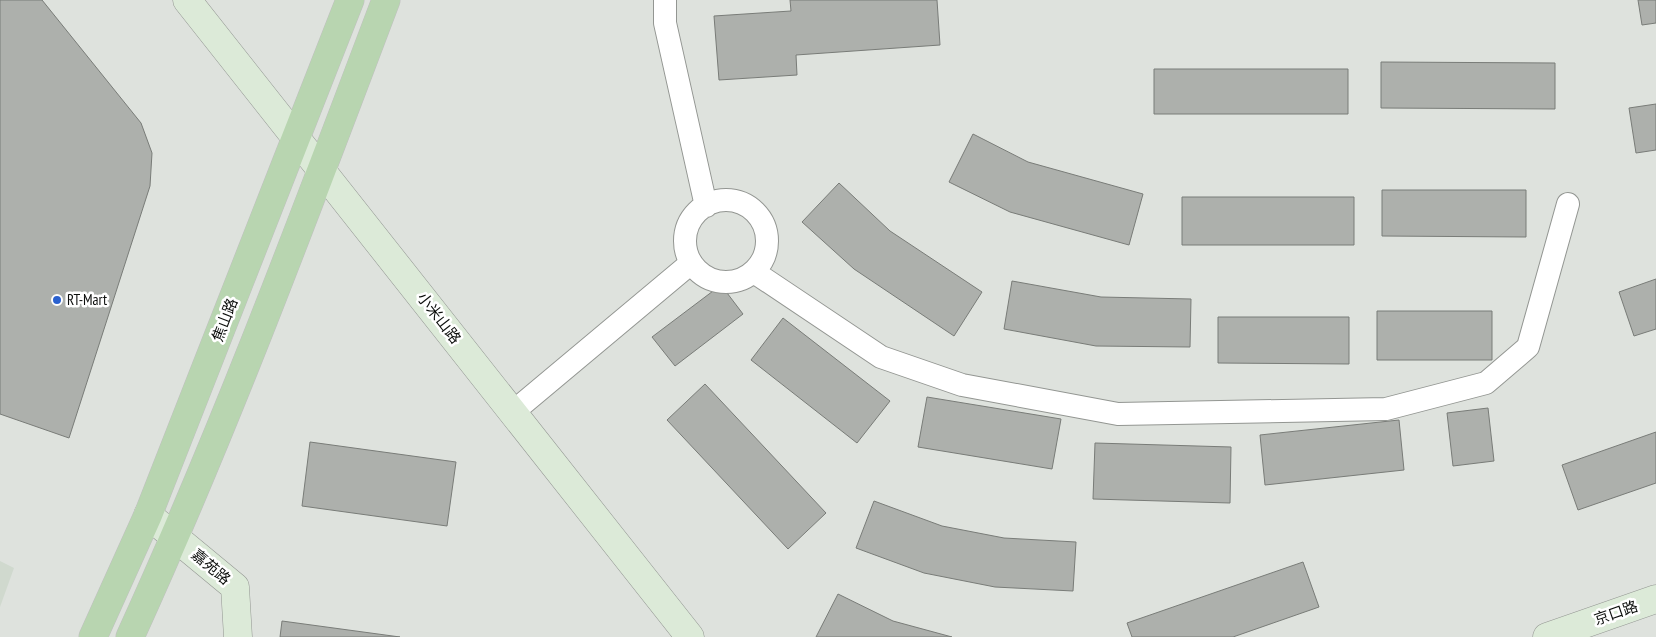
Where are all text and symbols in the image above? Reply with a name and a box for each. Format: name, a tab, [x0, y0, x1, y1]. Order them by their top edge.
street label: 小米山路	[413, 288, 465, 347]
place label: RT-Mart	[67, 290, 107, 309]
marker: RT-Mart	[51, 294, 63, 306]
street label: 焦山路	[208, 295, 241, 344]
street label: 嘉苑路	[188, 545, 235, 588]
street label: 京口路	[1591, 596, 1640, 629]

